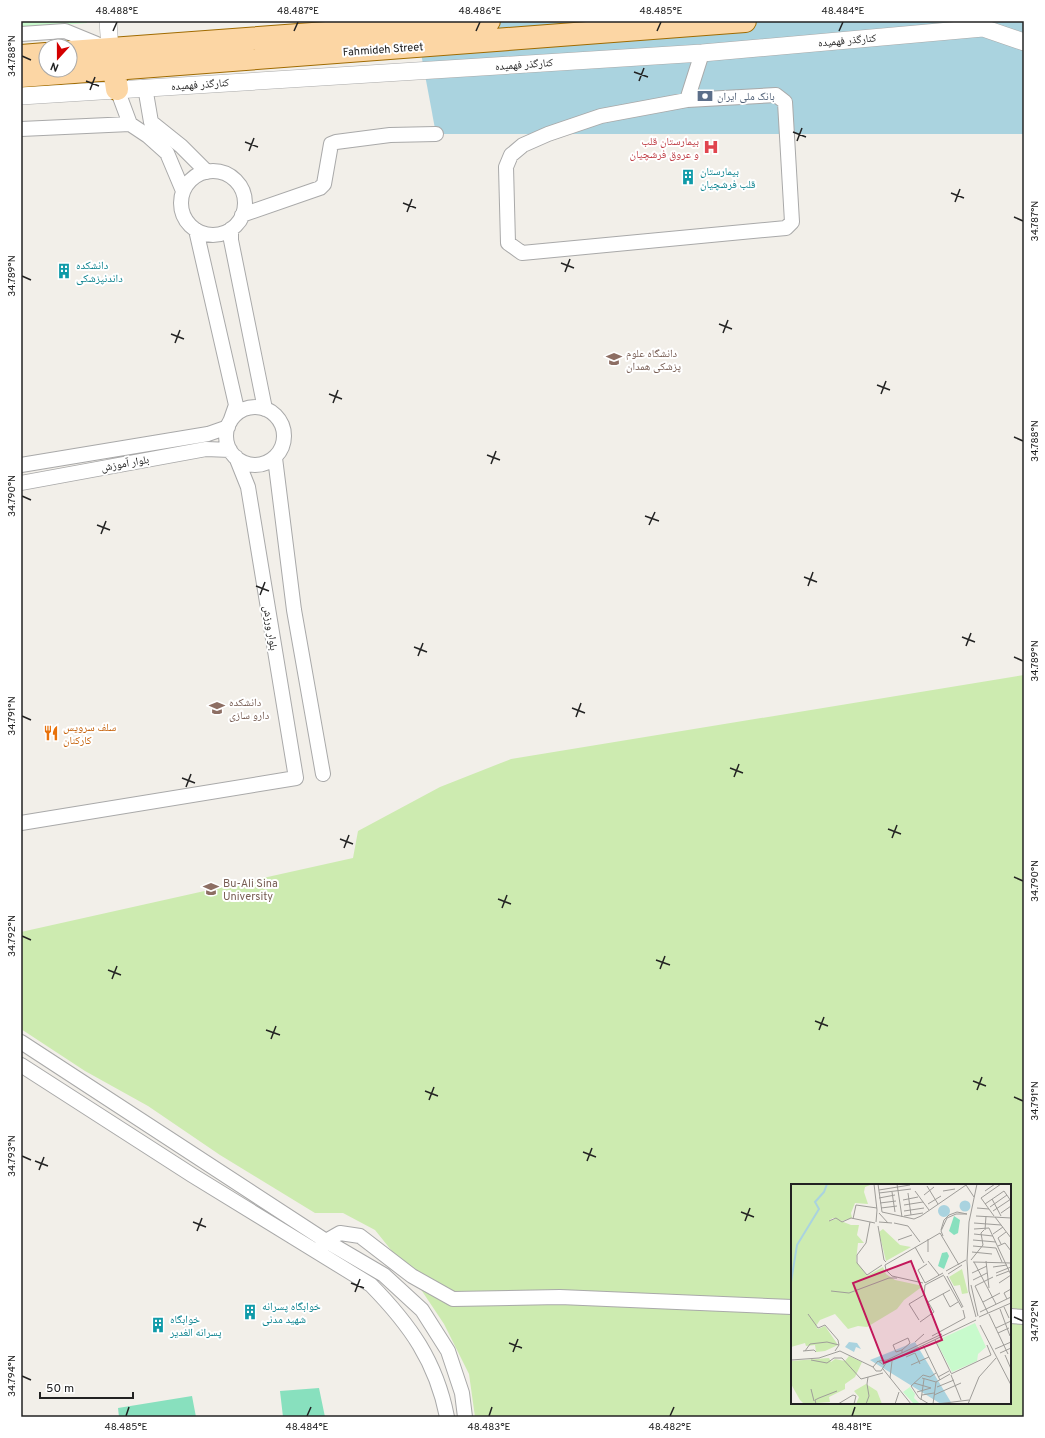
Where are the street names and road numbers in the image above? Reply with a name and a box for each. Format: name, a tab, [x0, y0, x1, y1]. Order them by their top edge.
street label: کنارگذر فهمیده	[817, 31, 877, 51]
street label: Fahmideh Street	[342, 40, 424, 60]
street label: کنارگذر فهمیده	[494, 56, 554, 74]
street label: کنارگذر فهمیده	[170, 76, 230, 94]
street label: بلوار آموزش	[100, 453, 150, 475]
street label: بلوار ورزش	[260, 605, 280, 652]

